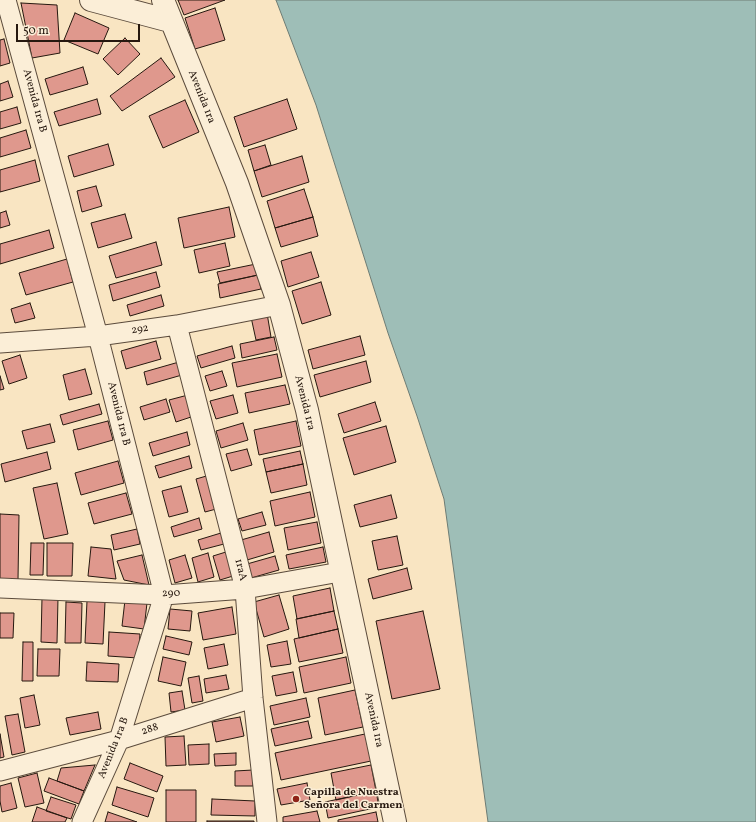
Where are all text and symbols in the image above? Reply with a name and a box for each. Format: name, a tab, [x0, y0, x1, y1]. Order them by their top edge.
scale bar	[18, 16, 142, 42]
text: 50 m	[23, 23, 49, 39]
street label: Avenida 1ra B	[19, 68, 49, 134]
street label: Avenida 1ra	[184, 69, 218, 125]
street label: 292	[130, 322, 150, 338]
street label: Avenida 1ra	[291, 374, 317, 432]
street label: Avenida 1ra B	[104, 381, 132, 447]
street label: 1raA	[231, 558, 249, 582]
street label: 290	[162, 587, 180, 601]
street label: Avenida 1ra	[361, 691, 385, 749]
street label: Avenida 1ra B	[96, 715, 132, 781]
street label: 288	[140, 721, 160, 739]
place label: Capilla de Nuestra Señora del Carmen	[304, 786, 402, 812]
marker: Capilla de Nuestra Señora del Carmen	[291, 794, 301, 804]

